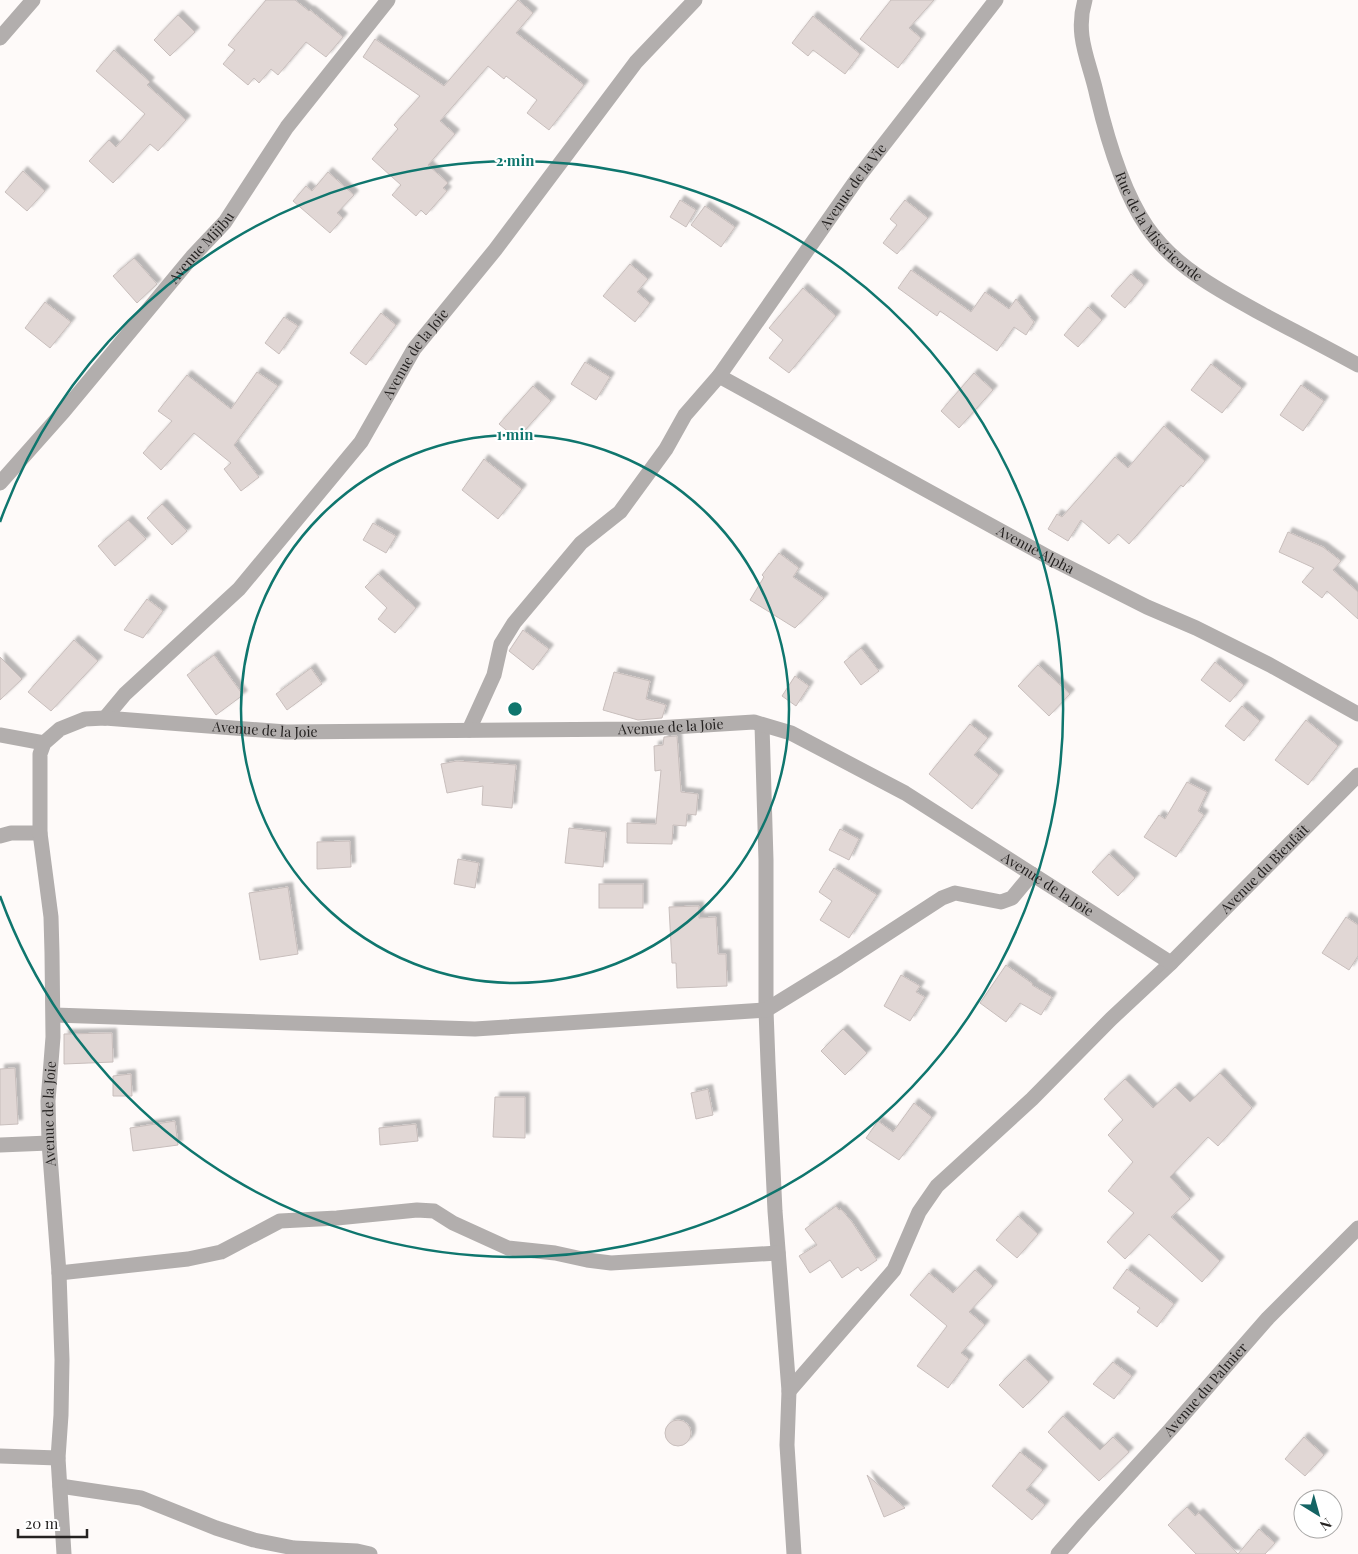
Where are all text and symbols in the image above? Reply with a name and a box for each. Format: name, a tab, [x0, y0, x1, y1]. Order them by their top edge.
street label: Avenue de la Vie	[814, 139, 890, 233]
text: 2 min	[496, 150, 535, 170]
street label: Rue de la Miséricorde	[1111, 169, 1207, 286]
street label: Avenue Mijibu	[163, 208, 238, 288]
street label: Avenue de la Joie	[377, 304, 452, 403]
text: 1 min	[497, 424, 534, 444]
street label: Avenue Alpha	[993, 520, 1078, 578]
centre of rings	[506, 700, 524, 718]
street label: Avenue de la Joie	[617, 714, 724, 738]
street label: Avenue de la Joie	[211, 716, 318, 741]
street label: Avenue du Bienfait	[1215, 819, 1313, 918]
street label: Avenue de la Joie	[997, 847, 1097, 920]
street label: Avenue de la Joie	[38, 1060, 60, 1168]
street label: Avenue du Palmier	[1158, 1338, 1252, 1441]
north arrow	[1293, 1489, 1343, 1539]
scale bar	[18, 1506, 86, 1538]
text: 20 m	[25, 1513, 59, 1533]
text: N	[1316, 1514, 1336, 1535]

